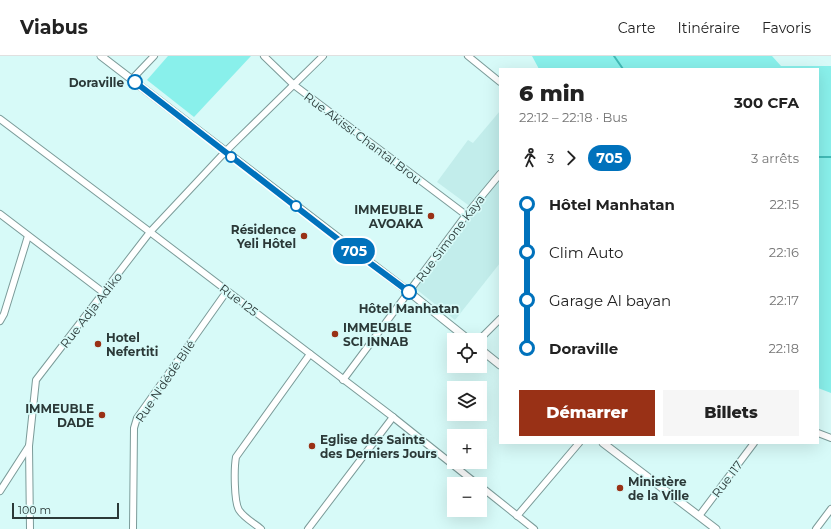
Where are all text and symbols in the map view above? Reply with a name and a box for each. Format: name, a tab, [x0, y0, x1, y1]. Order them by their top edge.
text: Viabus	[20, 16, 88, 39]
text: Carte	[618, 19, 655, 37]
text: Itinéraire	[677, 19, 740, 37]
text: Favoris	[762, 19, 811, 37]
marker: Doraville	[127, 74, 143, 90]
place label: Doraville	[69, 75, 124, 90]
text: 6 min	[519, 80, 585, 107]
street label: Rue Akissi Chantal Brou	[301, 89, 425, 187]
text: 300 CFA	[734, 93, 799, 112]
text: 22:12 – 22:18 · Bus	[519, 109, 627, 125]
icon: walk	[519, 147, 541, 169]
icon: forward	[560, 147, 582, 169]
text: 705	[596, 149, 623, 167]
text: 3	[547, 150, 554, 166]
text: 3 arrêts	[751, 150, 799, 166]
unlabelled marker	[225, 151, 237, 163]
street label: Rue Simone Kaya	[412, 192, 488, 284]
text: Hôtel Manhatan	[549, 195, 675, 214]
text: 22:15	[769, 196, 799, 212]
unlabelled marker	[290, 200, 302, 212]
place label: IMMEUBLE AVOAKA	[354, 202, 424, 231]
marker: IMMEUBLE AVOAKA	[426, 211, 436, 221]
place label: Résidence Yeli Hôtel	[231, 222, 296, 251]
marker: Résidence Yeli Hôtel	[299, 231, 309, 241]
line badge: 705	[331, 238, 377, 264]
text: 705	[341, 242, 367, 260]
text: Clim Auto	[549, 243, 623, 262]
text: 22:16	[769, 244, 799, 260]
street label: Rue Adja Adiko	[57, 269, 125, 351]
street label: Rue I25	[217, 281, 261, 319]
marker: Hôtel Manhatan	[401, 284, 417, 300]
text: Garage Al bayan	[549, 291, 671, 310]
text: 22:17	[769, 292, 799, 308]
place label: Hôtel Manhatan	[359, 301, 459, 316]
place label: IMMEUBLE SCI INNAB	[343, 320, 412, 349]
marker: IMMEUBLE SCI INNAB	[330, 329, 340, 339]
place label: Hotel Nefertiti	[106, 330, 158, 359]
map controls	[447, 333, 487, 517]
button: locate	[447, 333, 487, 373]
street label: Rue N'dédé Bilé	[132, 337, 198, 425]
marker: Hotel Nefertiti	[93, 339, 103, 349]
text: Doraville	[549, 339, 618, 358]
text: 22:18	[768, 340, 799, 356]
button: layers	[447, 381, 487, 421]
button: Démarrer	[519, 390, 655, 436]
button: Billets	[663, 390, 799, 436]
place label: IMMEUBLE DADE	[25, 401, 94, 430]
marker: IMMEUBLE DADE	[97, 410, 107, 420]
button: +	[447, 429, 487, 469]
place label: Eglise des Saints des Derniers Jours	[320, 432, 437, 461]
marker: Eglise des Saints des Derniers Jours	[307, 441, 317, 451]
street label: Rue I17	[708, 458, 746, 500]
place label: Ministère de la Ville	[628, 474, 689, 503]
button: −	[447, 477, 487, 517]
marker: Ministère de la Ville	[615, 483, 625, 493]
scale bar	[12, 501, 119, 520]
text: 100 m	[18, 503, 51, 517]

